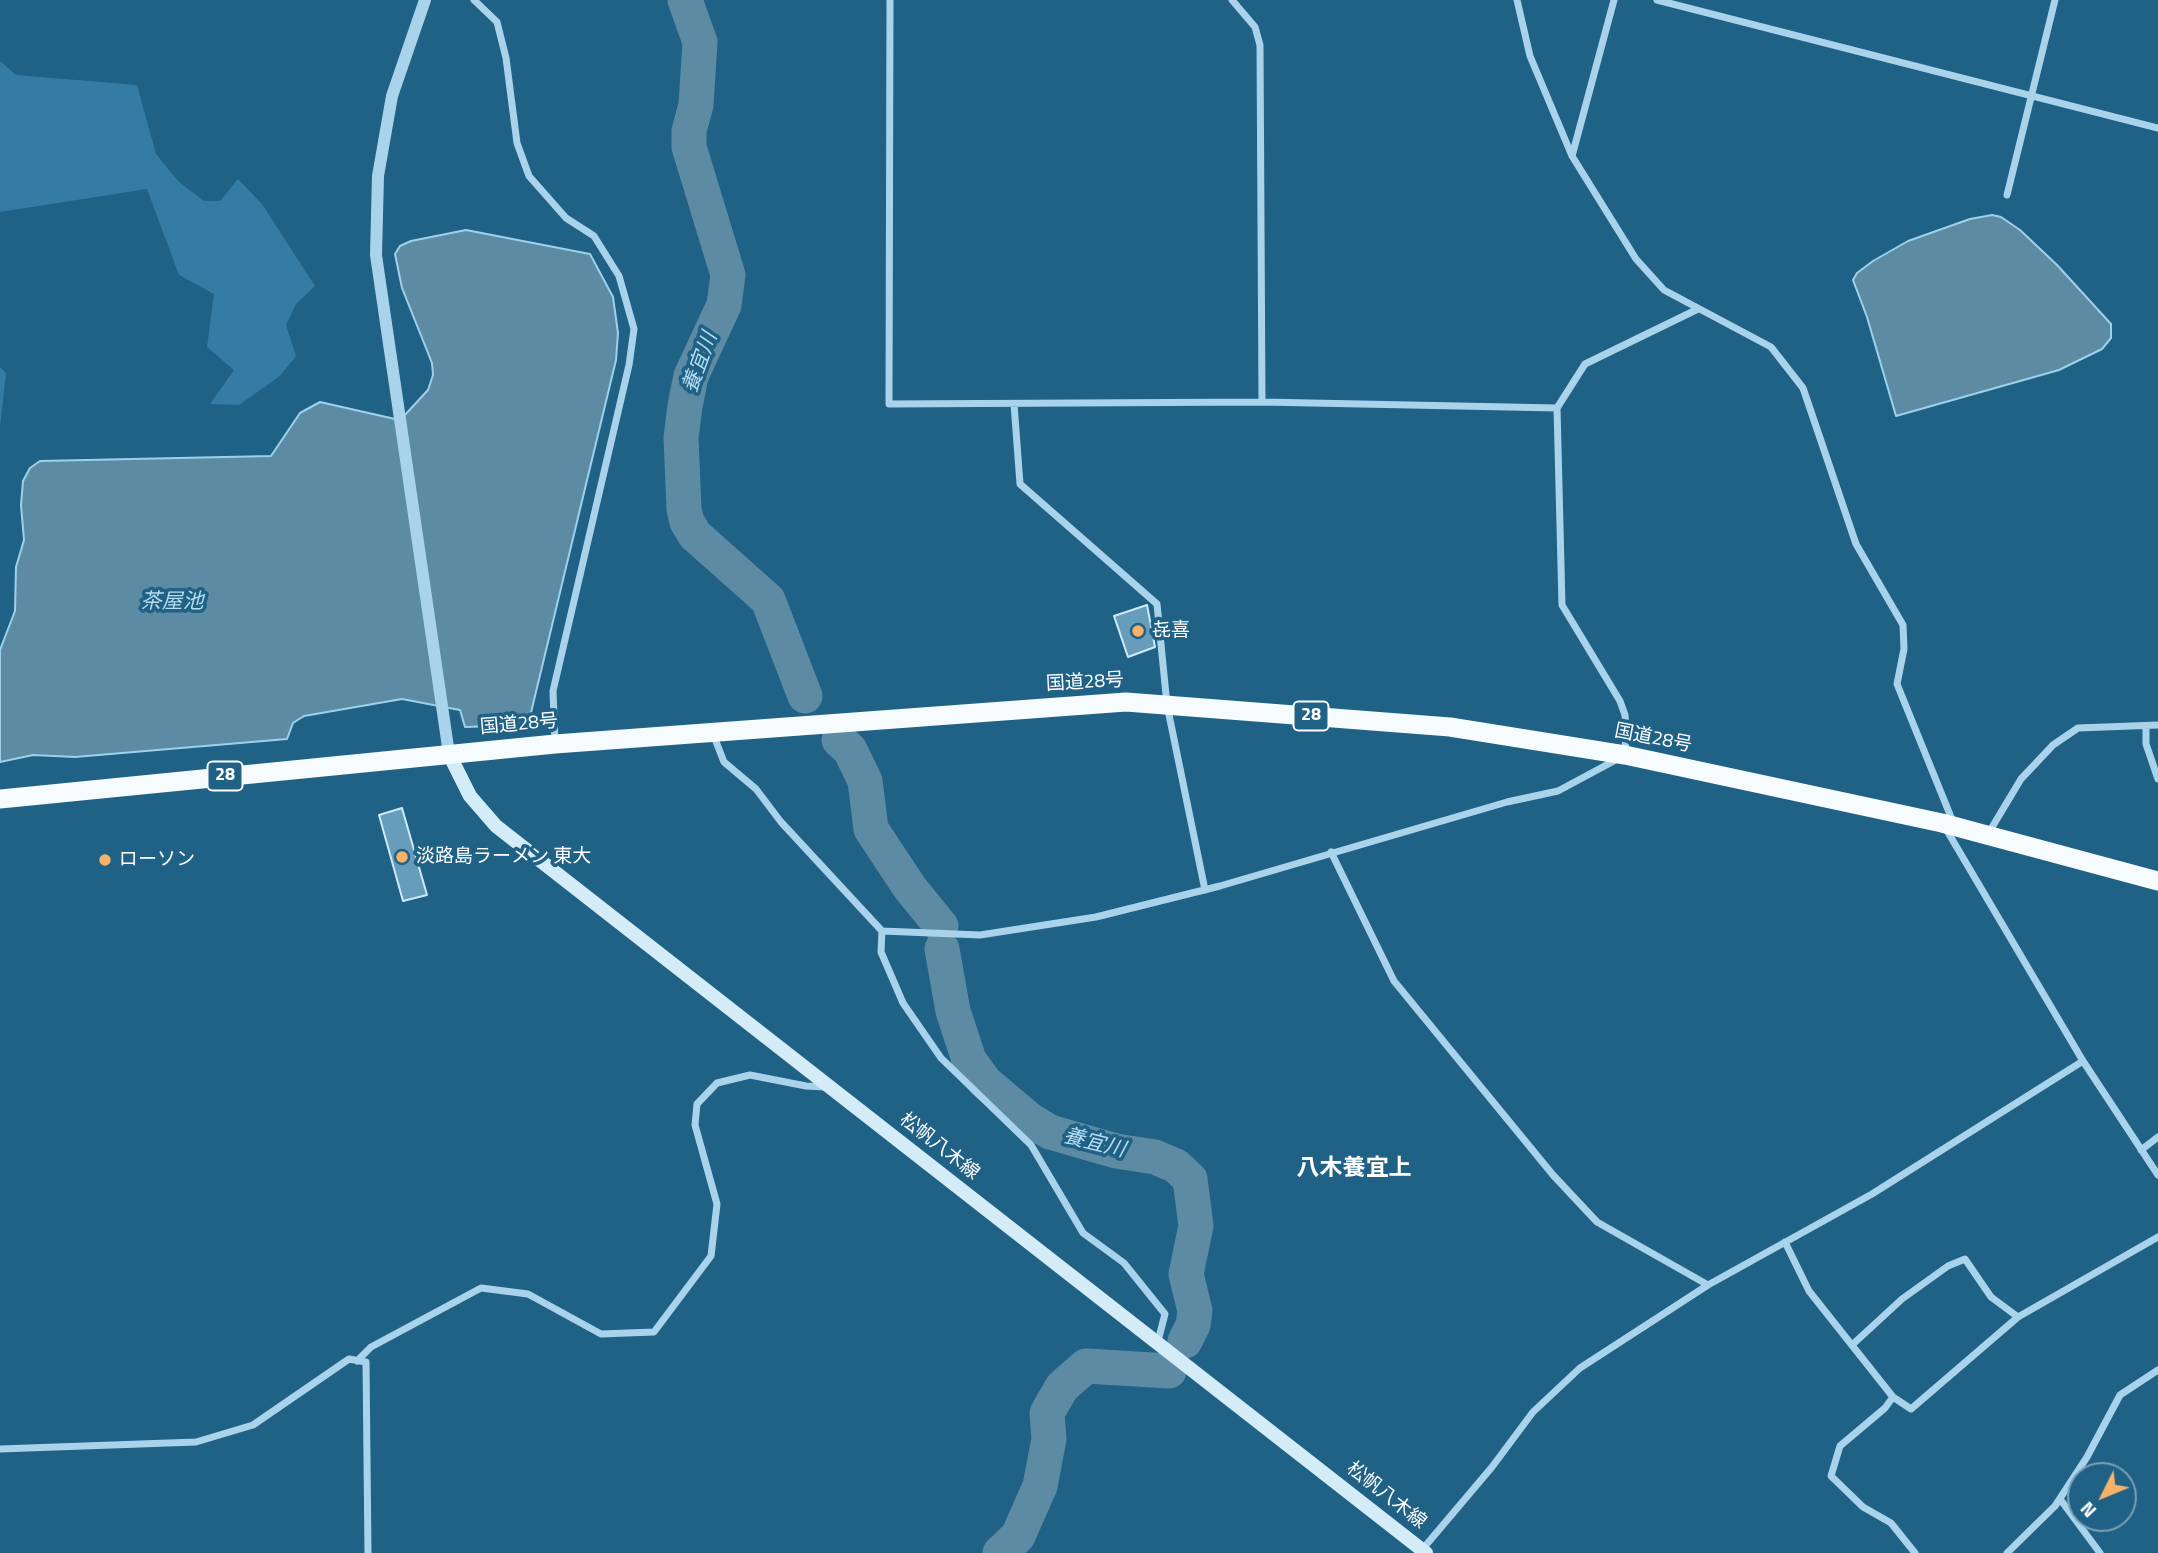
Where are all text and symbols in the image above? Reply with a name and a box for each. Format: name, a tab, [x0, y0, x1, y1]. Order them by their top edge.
water label: 養宜川	[678, 329, 724, 397]
water label: 茶屋池	[141, 590, 203, 616]
place label: 㐂喜	[1152, 620, 1190, 642]
marker: 㐂喜	[1130, 623, 1146, 639]
street label: 国道28号	[1045, 670, 1125, 696]
road number: 28	[1294, 702, 1328, 730]
street label: 国道28号	[479, 710, 559, 740]
street label: 国道28号	[1612, 720, 1694, 758]
road number: 28	[208, 762, 243, 790]
place label: 淡路島ラーメン 東大	[416, 846, 591, 868]
place label: ローソン	[119, 849, 195, 871]
marker: 淡路島ラーメン 東大	[394, 849, 410, 865]
marker: ローソン	[97, 852, 113, 868]
street label: 松帆八木線	[895, 1109, 983, 1185]
water label: 養宜川	[1060, 1124, 1128, 1164]
district label: 八木養宜上	[1297, 1155, 1411, 1183]
street label: 松帆八木線	[1342, 1458, 1430, 1534]
north arrow	[2067, 1462, 2137, 1532]
text: N	[2073, 1496, 2103, 1525]

